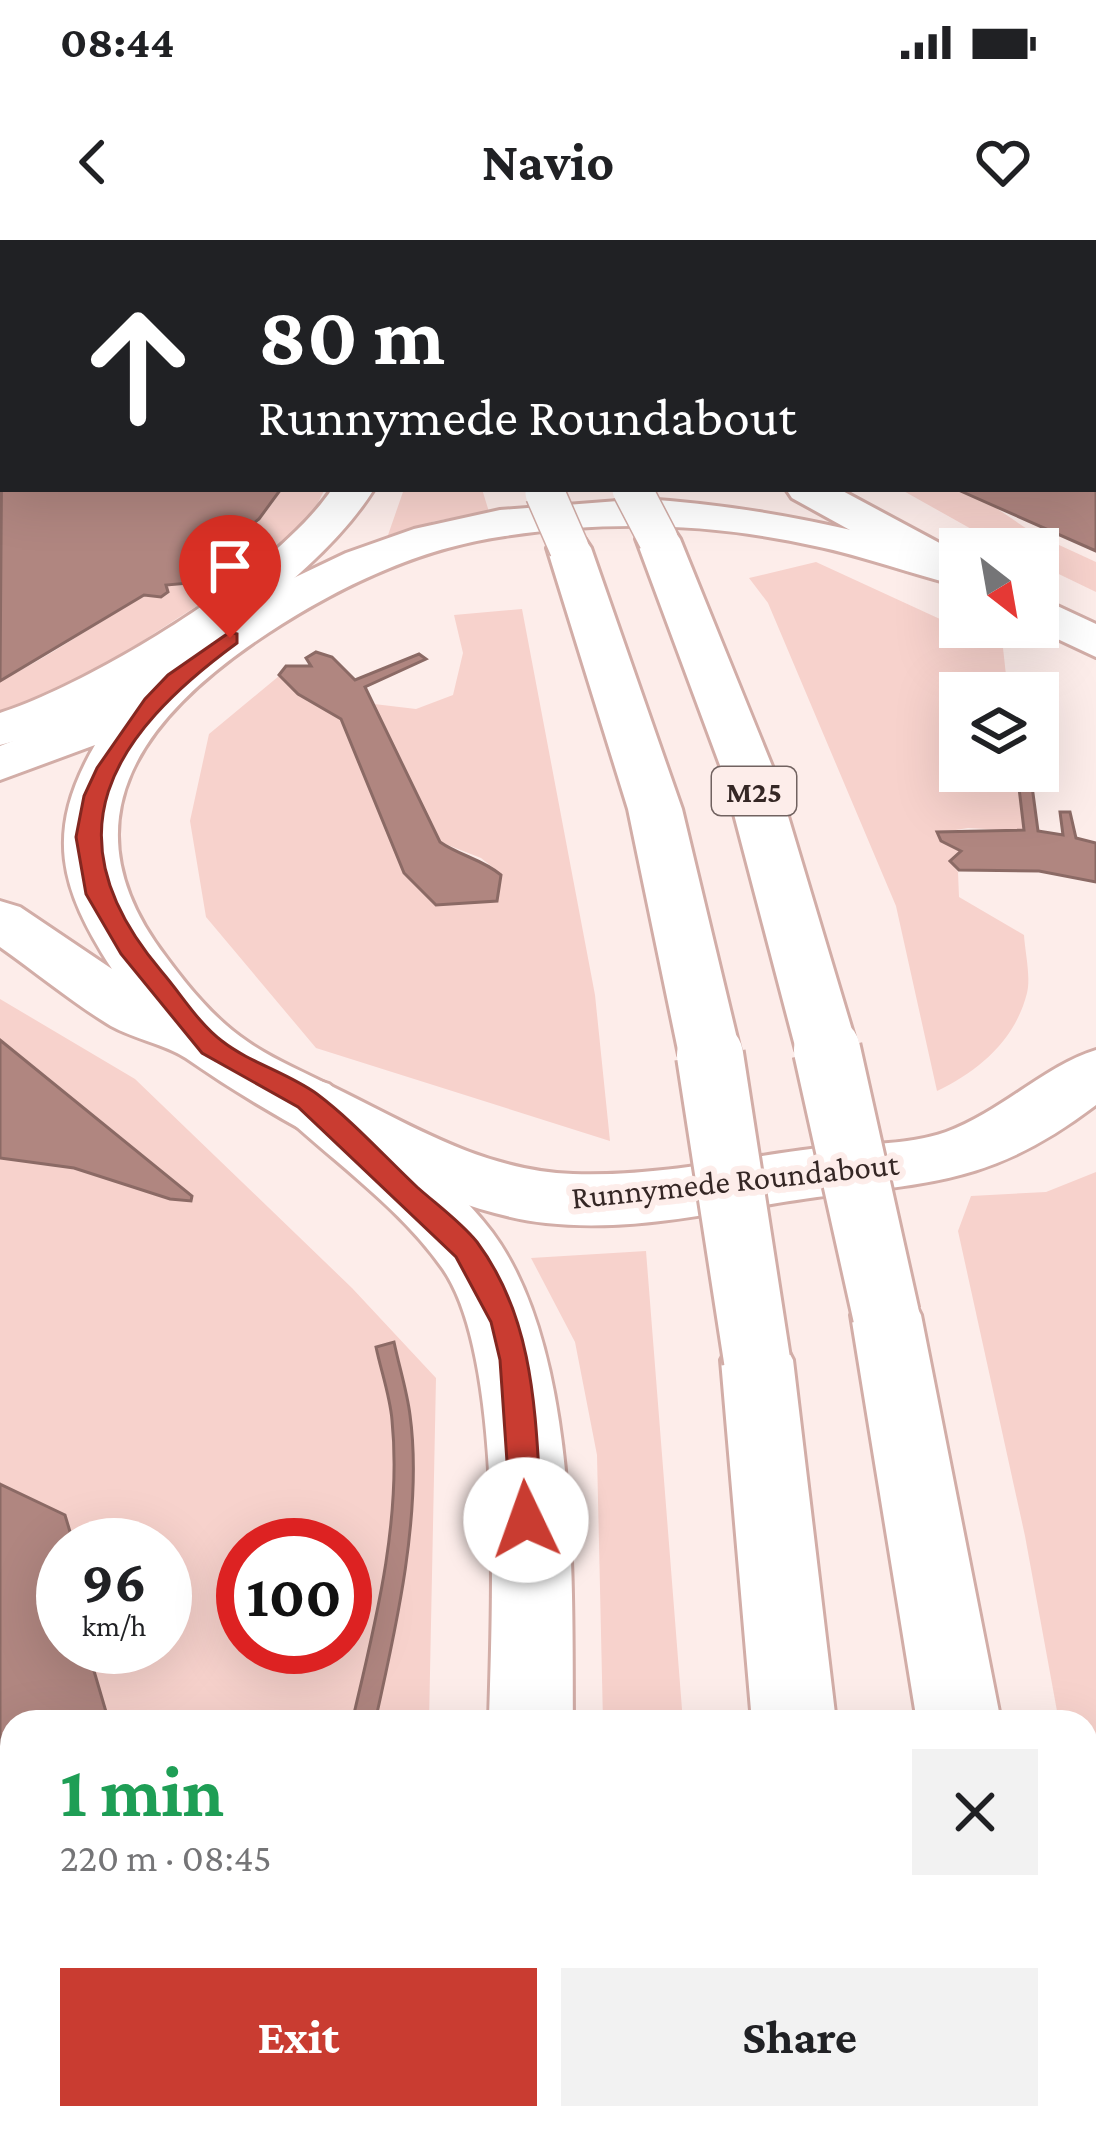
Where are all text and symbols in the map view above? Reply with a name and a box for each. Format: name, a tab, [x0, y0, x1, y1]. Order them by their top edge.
text: 08:44	[60, 17, 175, 67]
icon: back	[60, 129, 126, 195]
icon: heart	[970, 129, 1036, 195]
text: Navio	[482, 132, 614, 192]
icon: ahead	[60, 288, 216, 444]
text: 80 m	[258, 289, 445, 382]
text: Runnymede Roundabout	[258, 387, 796, 447]
pin	[179, 515, 281, 638]
north arrow	[939, 528, 1059, 648]
map controls	[939, 528, 1059, 792]
icon: arrive	[197, 533, 263, 599]
button: layers	[939, 672, 1059, 792]
road number: M25	[712, 767, 796, 815]
street label: Runnymede Roundabout	[569, 1144, 902, 1216]
position arrow	[463, 1457, 589, 1583]
speed limit sign: 100	[216, 1518, 372, 1674]
text: 96	[81, 1547, 147, 1614]
text: km/h	[82, 1609, 146, 1642]
button: close	[912, 1749, 1038, 1875]
text: 1 min	[60, 1751, 224, 1831]
text: 220 m · 08:45	[60, 1836, 272, 1879]
button: Exit	[60, 1968, 537, 2106]
button: Share	[561, 1968, 1038, 2106]

